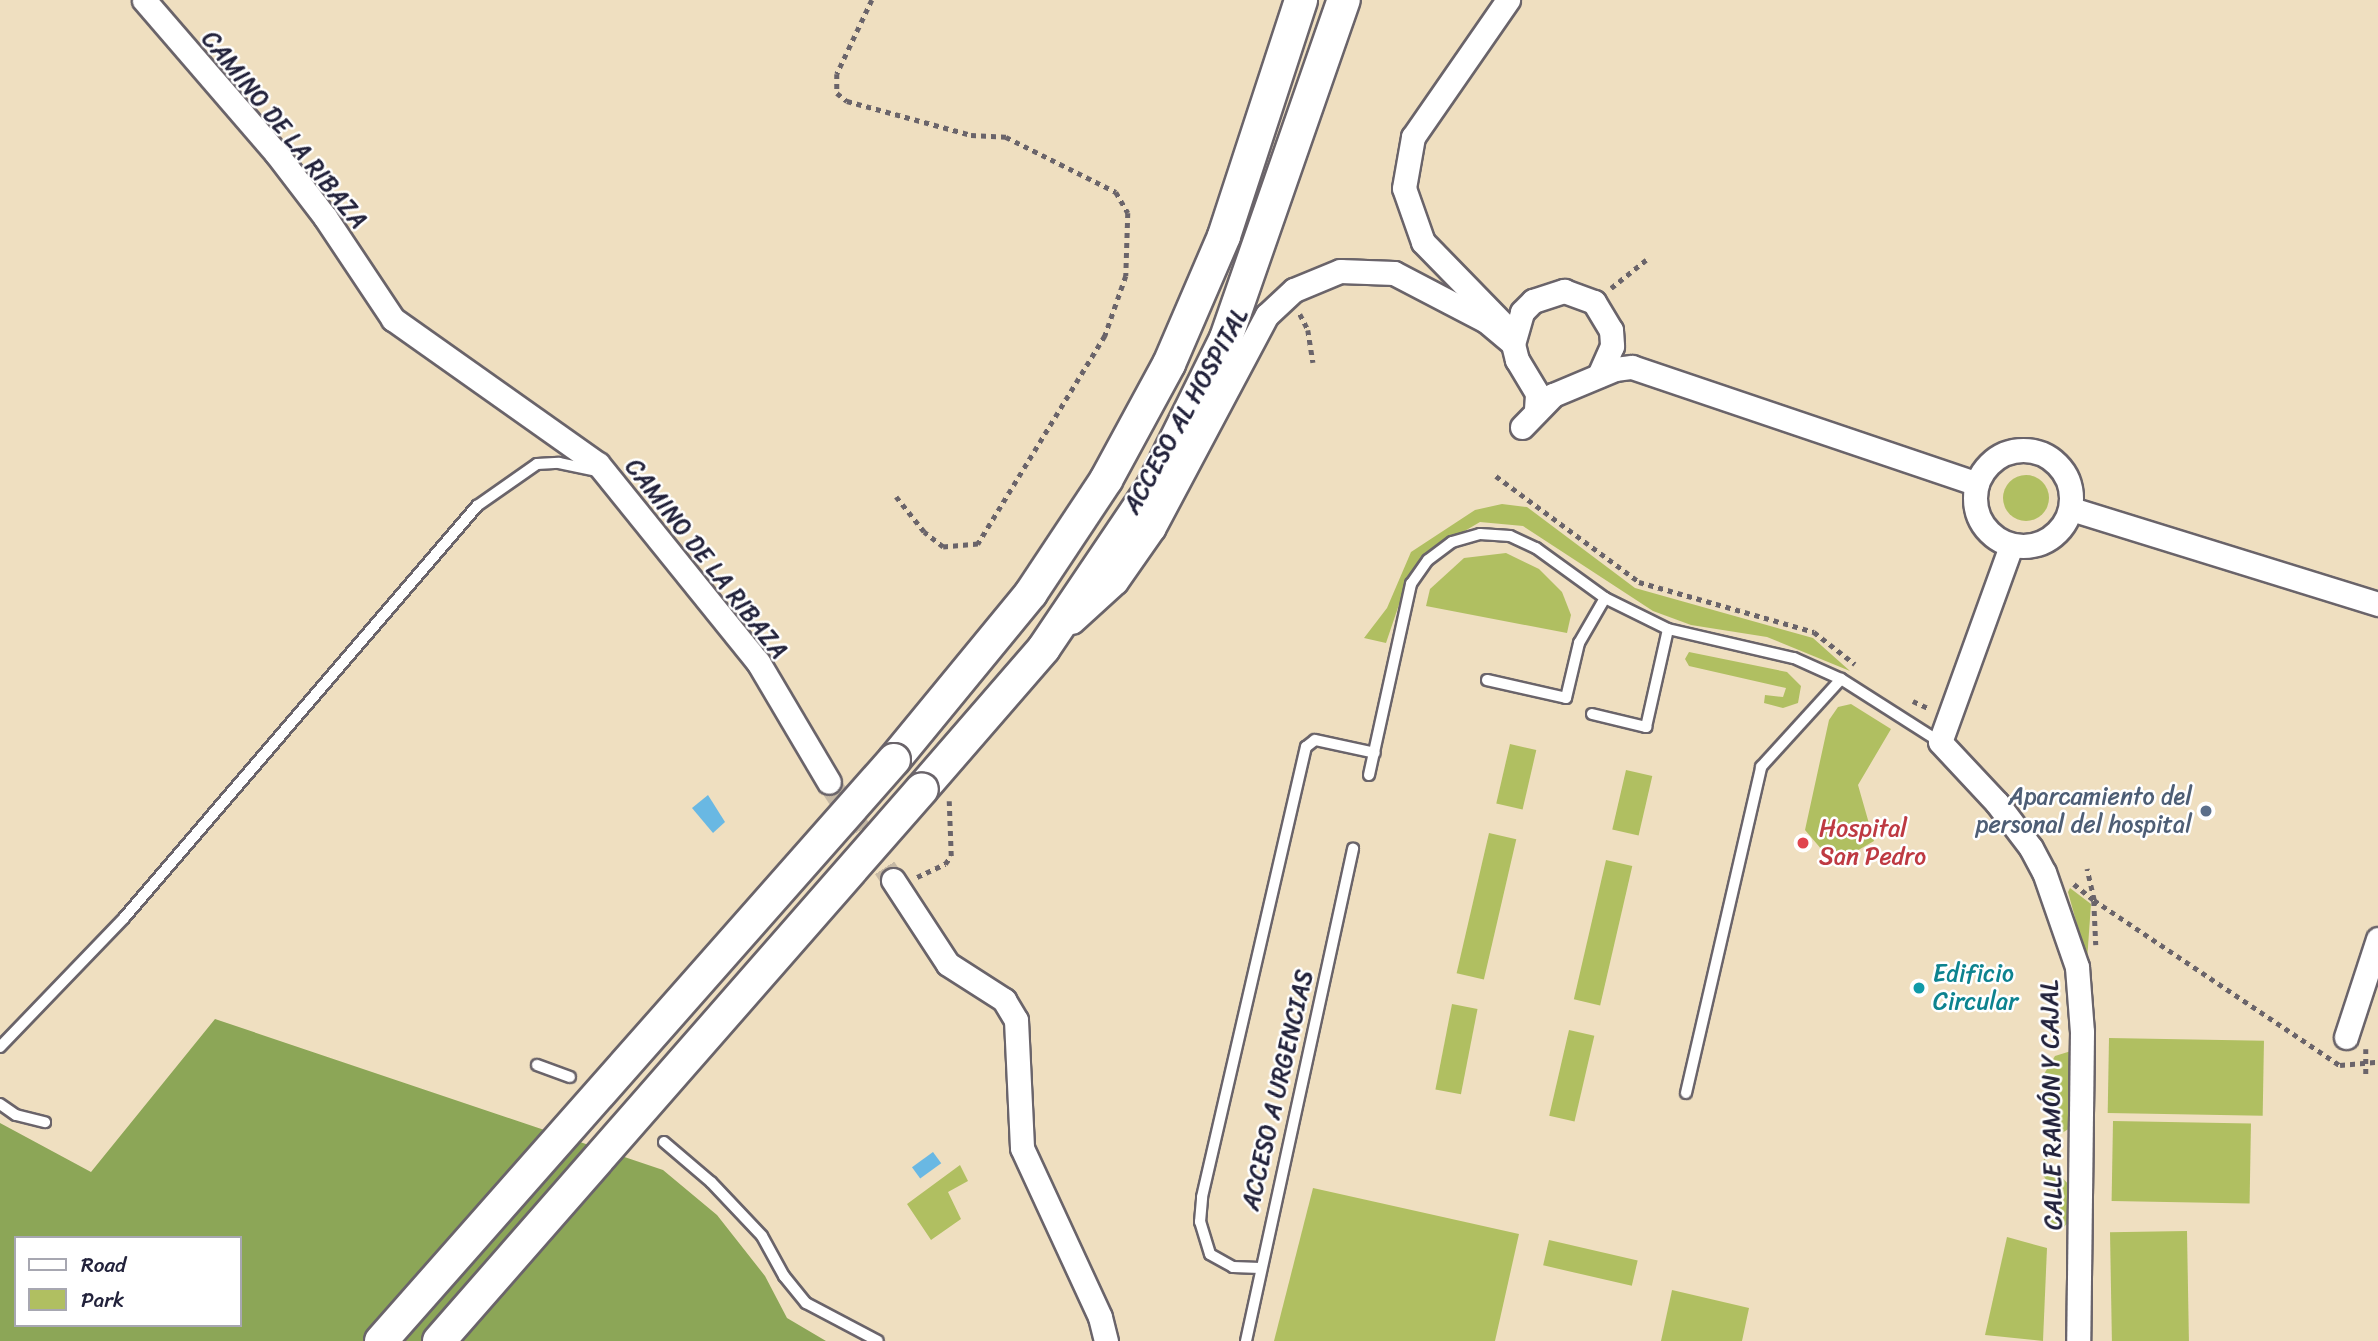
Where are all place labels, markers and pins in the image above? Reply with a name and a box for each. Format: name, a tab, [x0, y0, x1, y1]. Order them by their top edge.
place label: Aparcamiento del personal del hospital	[1975, 783, 2192, 839]
marker: Aparcamiento del personal del hospital	[2198, 803, 2214, 819]
place label: Hospital San Pedro	[1819, 815, 1927, 871]
marker: Hospital San Pedro	[1793, 833, 1813, 853]
place label: Edificio Circular	[1933, 960, 2018, 1016]
marker: Edificio Circular	[1911, 980, 1927, 996]

